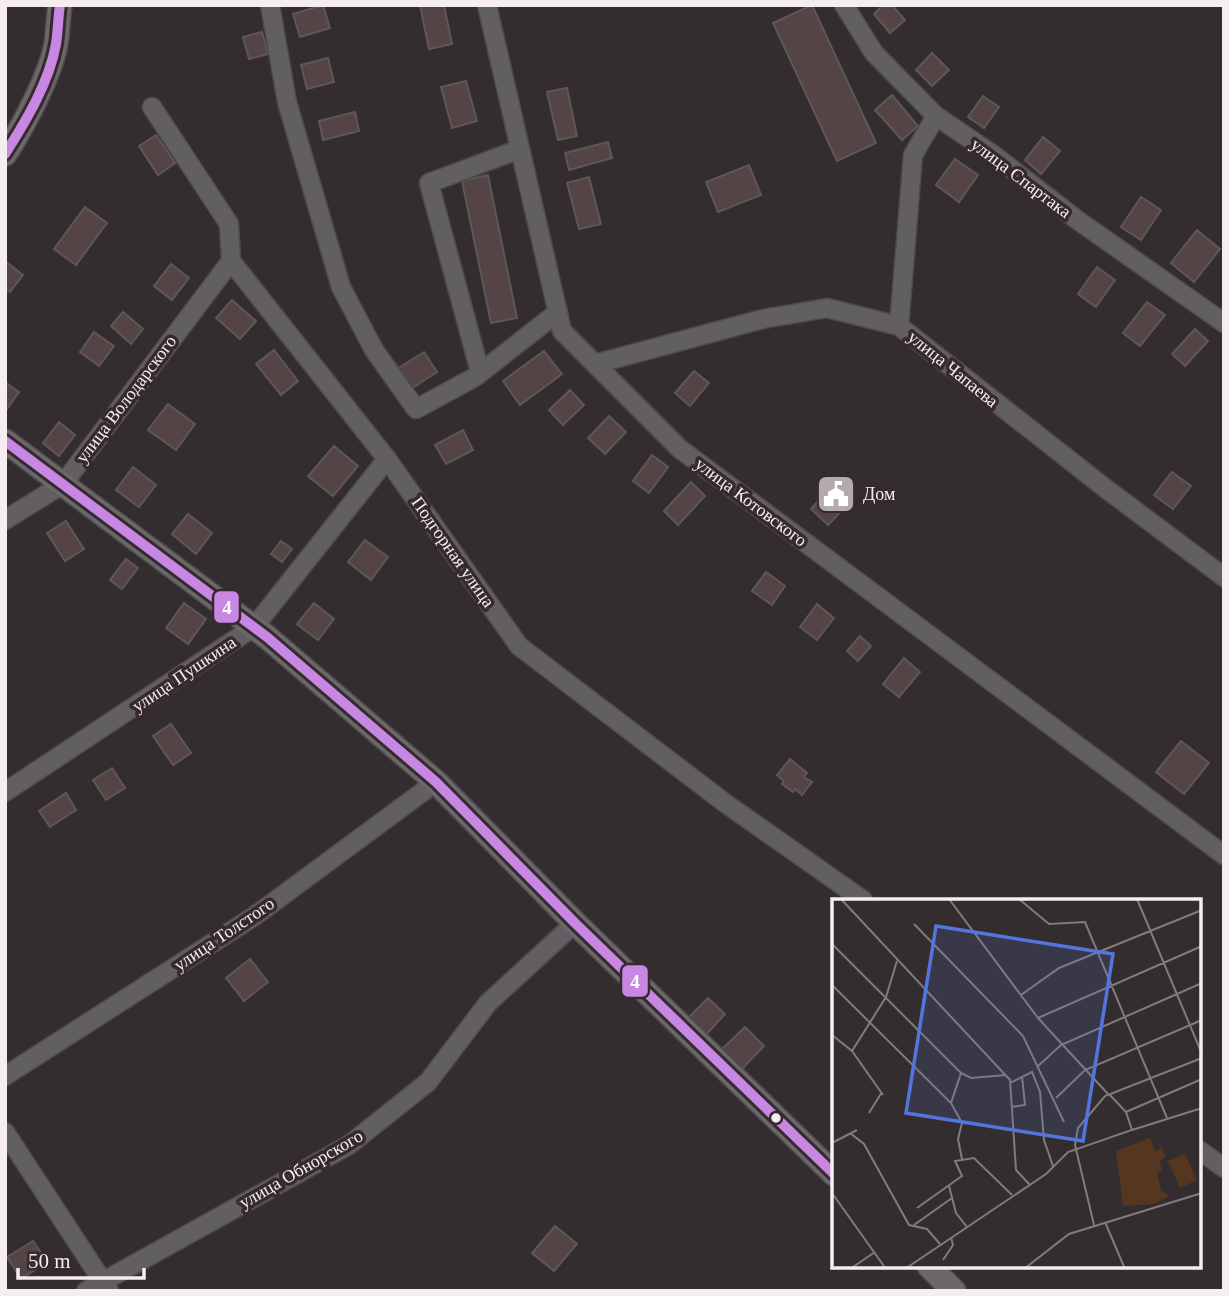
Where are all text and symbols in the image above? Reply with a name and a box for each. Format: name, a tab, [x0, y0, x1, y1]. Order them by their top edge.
street label: улица Спартака	[967, 134, 1075, 222]
street label: улица Чапаева	[904, 327, 1002, 411]
street label: улица Володарского	[72, 331, 180, 467]
street label: улица Котовского	[691, 454, 811, 550]
public building icon: Дом	[815, 473, 857, 515]
place label: Дом	[863, 484, 895, 504]
street label: Подгорная улица	[407, 493, 499, 611]
line badge: 4	[213, 590, 240, 624]
text: 4	[222, 597, 232, 618]
street label: улица Пушкина	[128, 632, 240, 716]
street label: улица Толстого	[170, 893, 278, 975]
inset map	[832, 899, 1201, 1268]
line badge: 4	[621, 964, 649, 998]
text: 4	[630, 971, 640, 992]
unlabelled marker	[769, 1111, 783, 1125]
street label: улица Обнорского	[236, 1125, 366, 1213]
scale bar	[18, 1236, 144, 1280]
text: 50 m	[28, 1249, 71, 1273]

